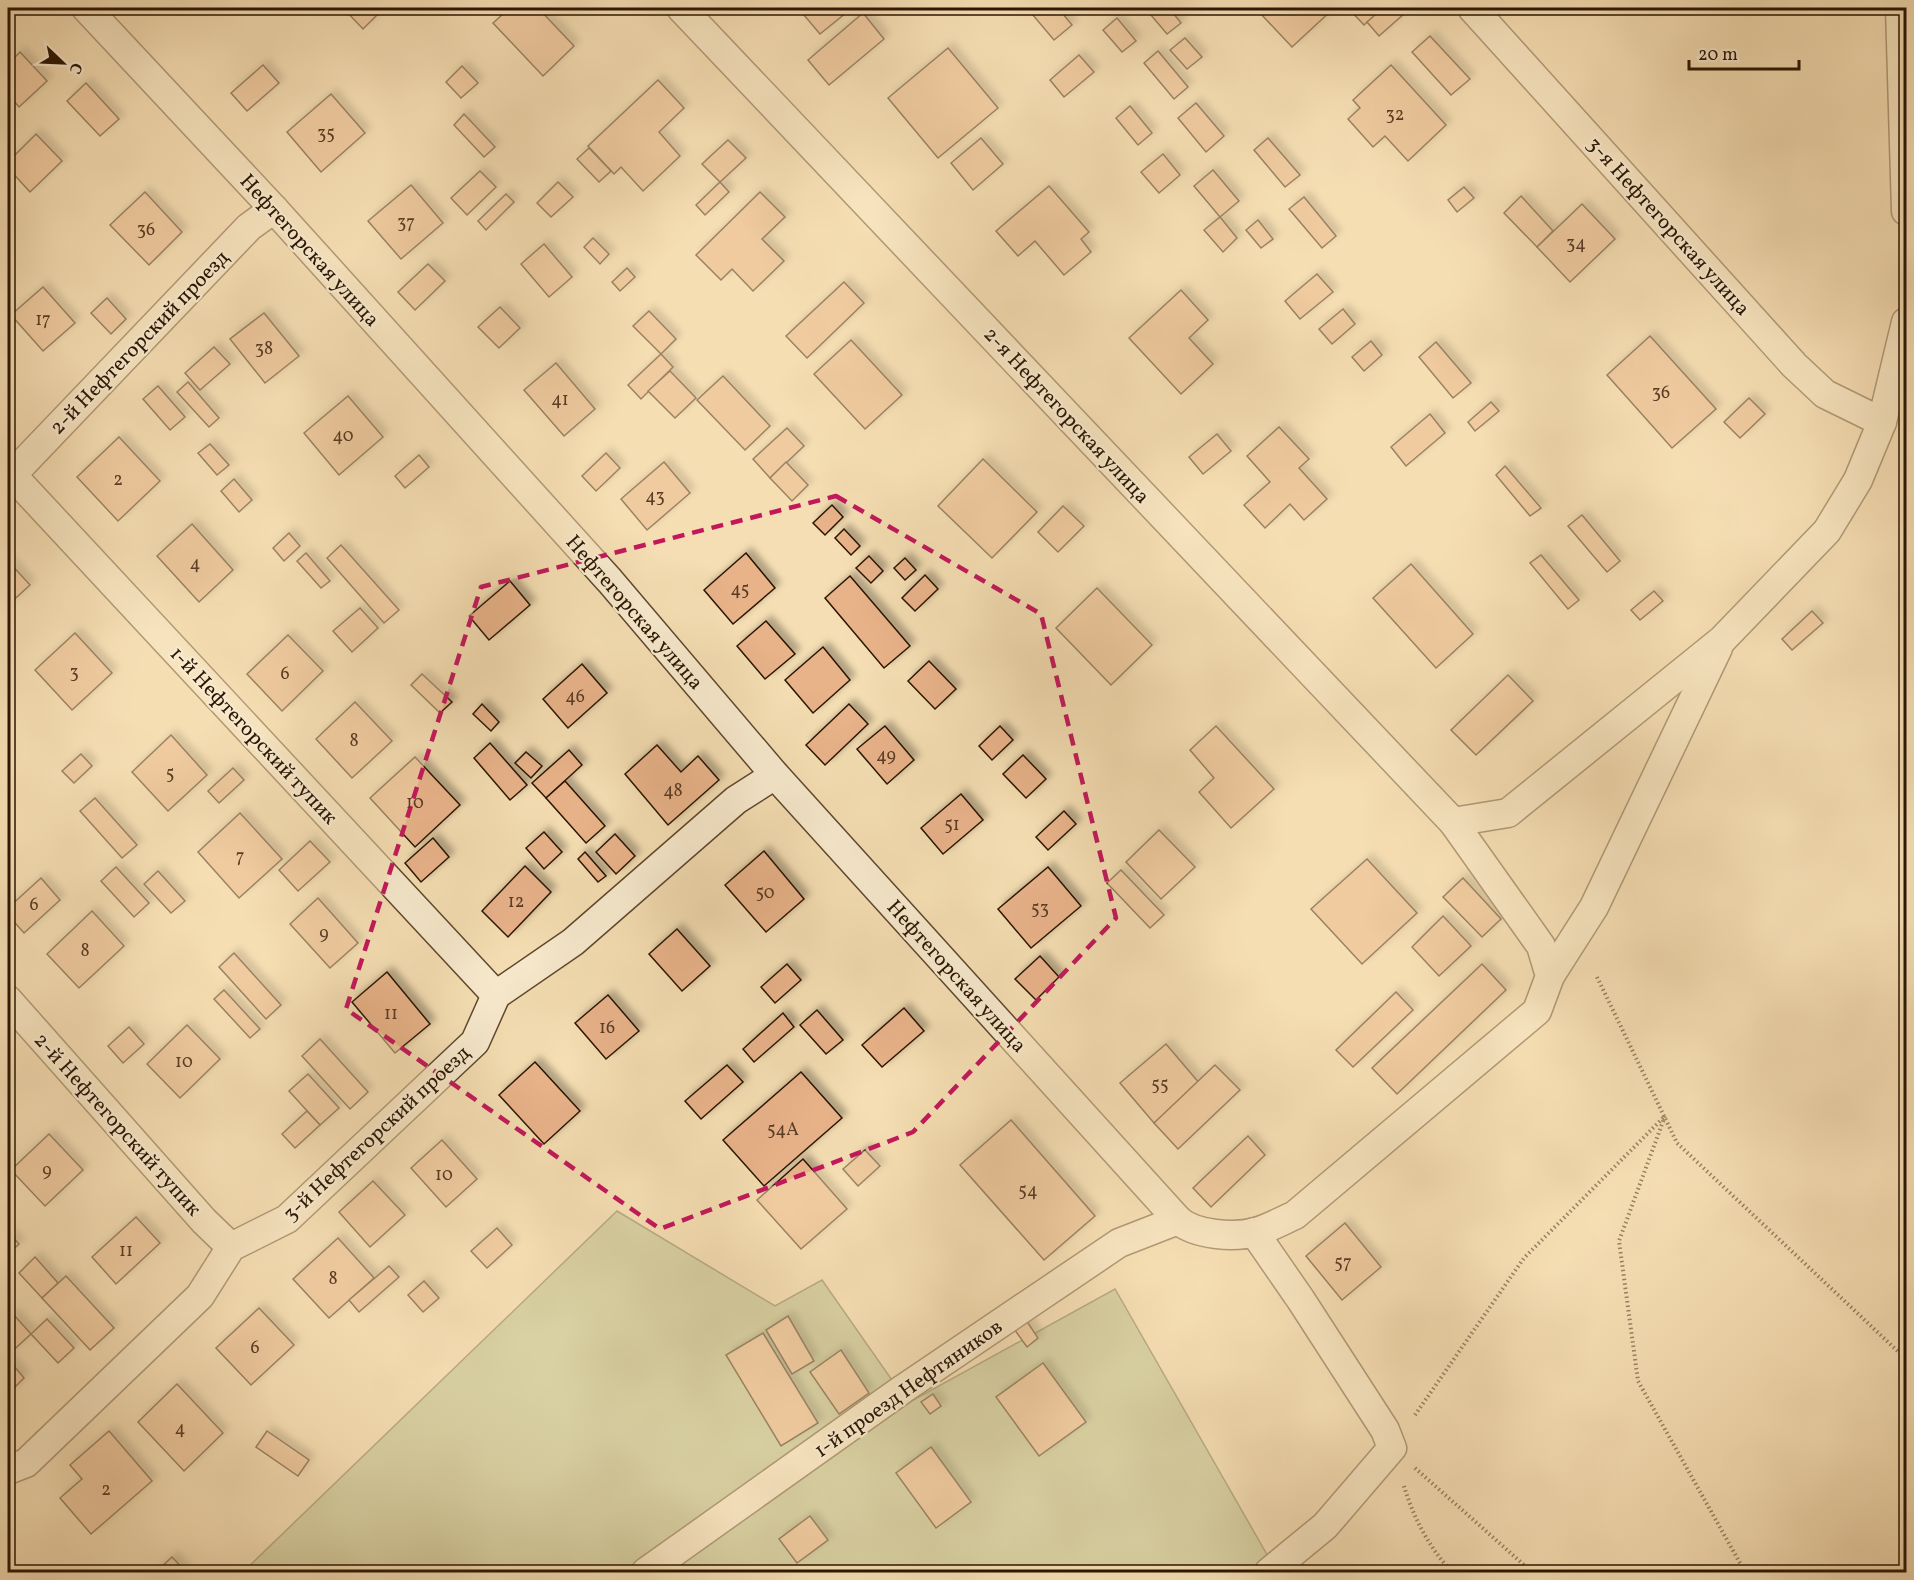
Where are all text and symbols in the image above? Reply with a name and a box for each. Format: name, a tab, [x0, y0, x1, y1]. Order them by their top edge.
north arrow	[33, 33, 93, 93]
scale bar	[1689, 33, 1798, 71]
text: 20 m	[1698, 43, 1738, 68]
text: С	[63, 59, 87, 77]
house number: 32	[1386, 103, 1404, 128]
house number: 35	[317, 122, 335, 147]
street label: 3-я Нефтегорская улица	[1580, 131, 1756, 323]
street label: Нефтегорская улица	[232, 168, 386, 334]
house number: 37	[397, 211, 415, 236]
house number: 36	[137, 218, 155, 243]
house number: 34	[1566, 232, 1586, 257]
street label: 2-й Нефтегорский проезд	[44, 244, 236, 442]
house number: 17	[35, 308, 51, 333]
street label: 2-я Нефтегорская улица	[976, 321, 1156, 511]
house number: 38	[255, 337, 273, 362]
house number: 36	[1652, 381, 1670, 406]
house number: 41	[551, 388, 569, 413]
house number: 40	[332, 424, 354, 449]
house number: 2	[113, 468, 123, 493]
house number: 43	[645, 485, 665, 510]
street label: Нефтегорская улица	[558, 529, 709, 697]
house number: 4	[190, 552, 200, 577]
house number: 45	[731, 578, 749, 603]
street label: 1-й Нефтегорский тупик	[162, 640, 343, 832]
house number: 3	[69, 661, 79, 686]
house number: 6	[280, 662, 290, 687]
house number: 46	[565, 685, 585, 710]
house number: 8	[349, 729, 359, 754]
house number: 49	[876, 744, 896, 769]
house number: 5	[166, 762, 174, 787]
house number: 48	[663, 779, 683, 804]
house number: 10	[406, 791, 424, 816]
house number: 51	[944, 813, 960, 838]
house number: 7	[236, 845, 244, 870]
house number: 50	[755, 881, 775, 906]
house number: 12	[508, 890, 524, 915]
house number: 6	[29, 893, 39, 918]
street label: Нефтегорская улица	[879, 894, 1033, 1060]
house number: 53	[1031, 897, 1049, 922]
house number: 9	[319, 922, 329, 947]
house number: 8	[80, 939, 90, 964]
house number: 11	[384, 1002, 398, 1027]
house number: 16	[599, 1016, 615, 1041]
street label: 2-й Нефтегорский тупик	[26, 1027, 207, 1223]
street label: 3-й Нефтегорский проезд	[277, 1039, 477, 1229]
house number: 10	[175, 1050, 193, 1075]
house number: 55	[1151, 1073, 1169, 1098]
house number: 54А	[767, 1118, 799, 1143]
house number: 9	[42, 1159, 52, 1184]
house number: 10	[435, 1163, 453, 1188]
house number: 54	[1018, 1179, 1038, 1204]
house number: 11	[119, 1239, 133, 1264]
house number: 57	[1334, 1251, 1352, 1276]
house number: 8	[328, 1267, 338, 1292]
street label: 1-й проезд Нефтяников	[809, 1313, 1009, 1465]
house number: 6	[250, 1336, 260, 1361]
house number: 4	[175, 1417, 185, 1442]
house number: 2	[101, 1478, 111, 1503]

